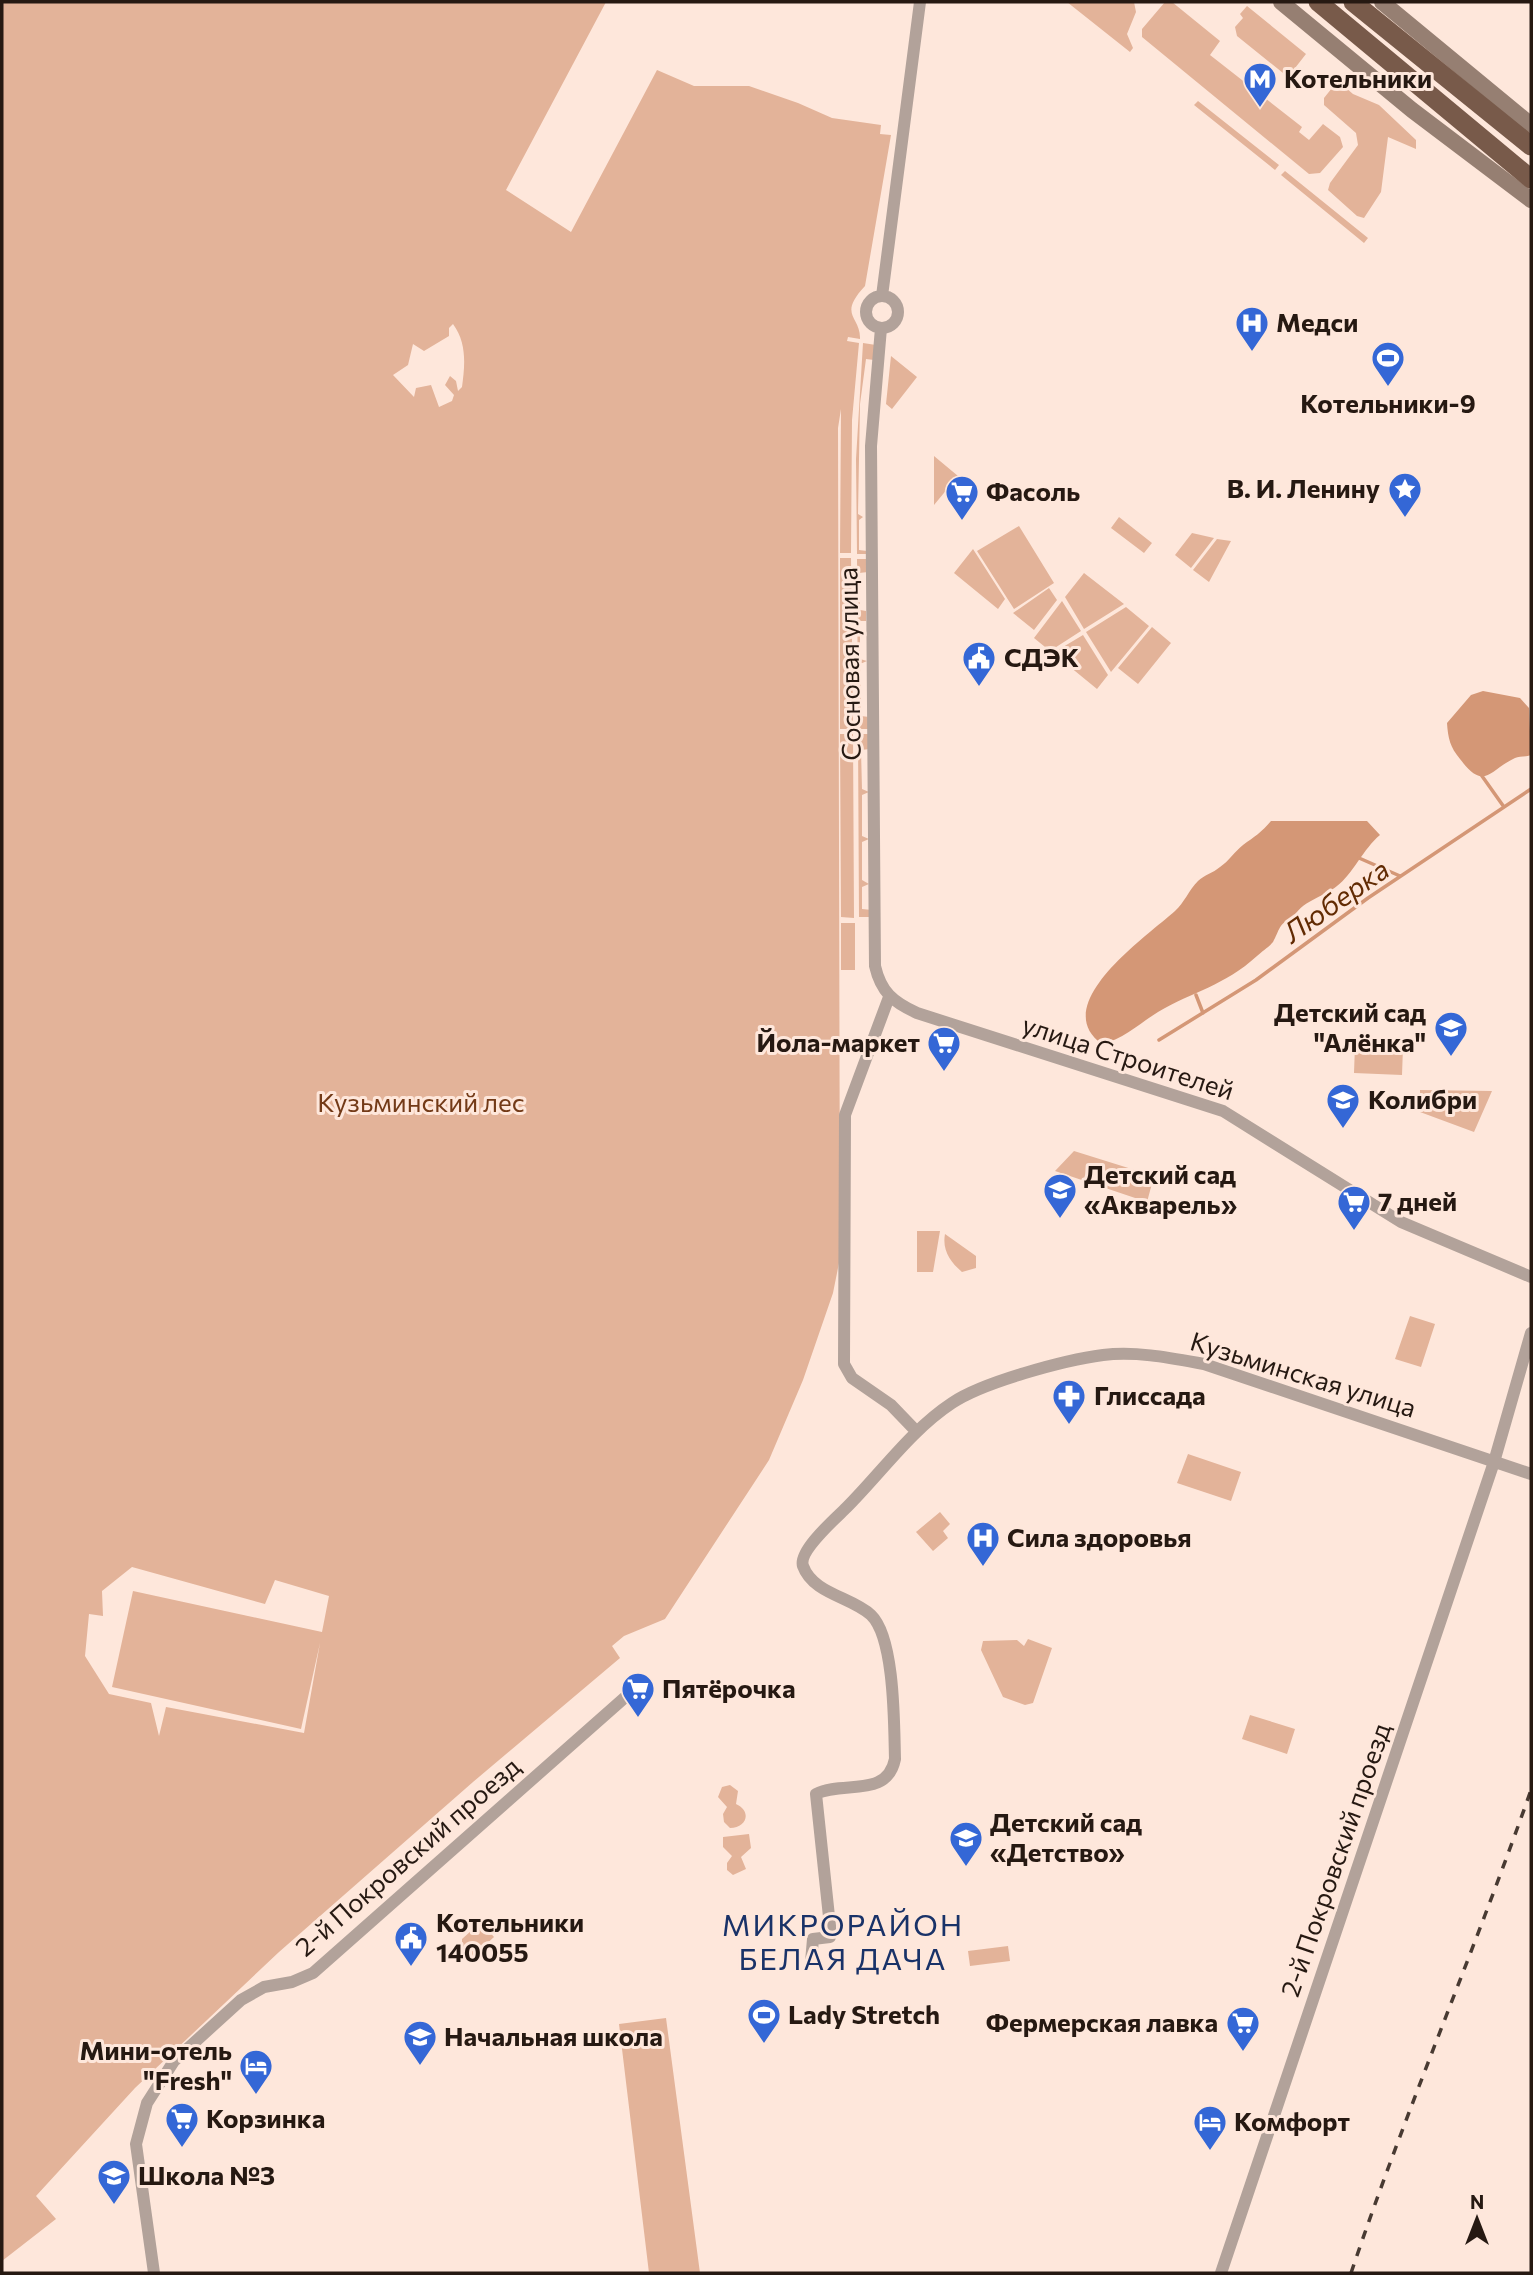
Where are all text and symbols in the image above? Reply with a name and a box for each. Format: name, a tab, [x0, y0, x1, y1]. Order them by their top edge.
metro station icon: Котельники	[1241, 60, 1279, 109]
place label: Котельники	[1284, 62, 1432, 93]
hospital icon: Медси	[1233, 304, 1271, 353]
place label: Медси	[1276, 306, 1358, 337]
sports icon: Котельники-9	[1369, 339, 1407, 388]
place label: Котельники-9	[1300, 387, 1476, 418]
place icon: В. И. Ленину	[1386, 470, 1424, 519]
place label: В. И. Ленину	[1227, 472, 1380, 503]
supermarket icon: Фасоль	[943, 473, 981, 522]
place label: Фасоль	[986, 475, 1080, 506]
street label: Сосновая улица	[831, 567, 866, 761]
public building icon: СДЭК	[960, 639, 998, 688]
place label: СДЭК	[1004, 641, 1079, 672]
water label: Люберка	[1274, 851, 1395, 950]
place label: Детский сад "Алёнка"	[1274, 996, 1426, 1057]
street label: улица Строителей	[1019, 1008, 1238, 1105]
school or university icon: Детский сад "Алёнка"	[1432, 1009, 1470, 1058]
supermarket icon: Йола-маркет	[925, 1024, 963, 1073]
place label: Йола-маркет	[756, 1026, 920, 1057]
school or university icon: Колибри	[1324, 1081, 1362, 1130]
place label: Колибри	[1368, 1083, 1477, 1114]
park label: Кузьминский лес	[317, 1086, 525, 1117]
place label: Детский сад «Акварель»	[1084, 1158, 1238, 1219]
school or university icon: Детский сад «Акварель»	[1041, 1171, 1079, 1220]
supermarket icon: 7 дней	[1335, 1183, 1373, 1232]
place label: 7 дней	[1378, 1185, 1457, 1216]
street label: Кузьминская улица	[1187, 1325, 1420, 1423]
pharmacy icon: Глиссада	[1050, 1377, 1088, 1426]
place label: Глиссада	[1094, 1379, 1206, 1410]
hospital icon: Сила здоровья	[964, 1519, 1002, 1568]
place label: Сила здоровья	[1007, 1521, 1192, 1552]
supermarket icon: Пятёрочка	[619, 1670, 657, 1719]
place label: Пятёрочка	[662, 1672, 795, 1703]
street label: 2-й Покровский проезд	[1273, 1719, 1396, 2000]
street label: 2-й Покровский проезд	[288, 1750, 526, 1962]
place label: Детский сад «Детство»	[990, 1806, 1142, 1867]
school or university icon: Детский сад «Детство»	[947, 1819, 985, 1868]
district label: МИКРОРАЙОН БЕЛАЯ ДАЧА	[722, 1905, 964, 1976]
place label: Котельники 140055	[436, 1906, 584, 1967]
public building icon: Котельники 140055	[392, 1919, 430, 1968]
sports icon: Lady Stretch	[745, 1996, 783, 2045]
place label: Lady Stretch	[788, 1998, 940, 2029]
supermarket icon: Фермерская лавка	[1224, 2004, 1262, 2053]
place label: Фермерская лавка	[986, 2006, 1218, 2037]
school or university icon: Начальная школа	[401, 2018, 439, 2067]
place label: Начальная школа	[444, 2020, 663, 2051]
place label: Мини-отель "Fresh"	[80, 2034, 232, 2095]
hotel icon: Мини-отель "Fresh"	[237, 2047, 275, 2096]
supermarket icon: Корзинка	[163, 2100, 201, 2149]
place label: Корзинка	[206, 2102, 325, 2133]
hotel icon: Комфорт	[1191, 2103, 1229, 2152]
place label: Комфорт	[1234, 2105, 1351, 2136]
school or university icon: Школа №3	[95, 2157, 133, 2206]
place label: Школа №3	[138, 2159, 275, 2190]
north arrow	[1442, 2184, 1512, 2254]
text: N	[1470, 2190, 1484, 2213]

